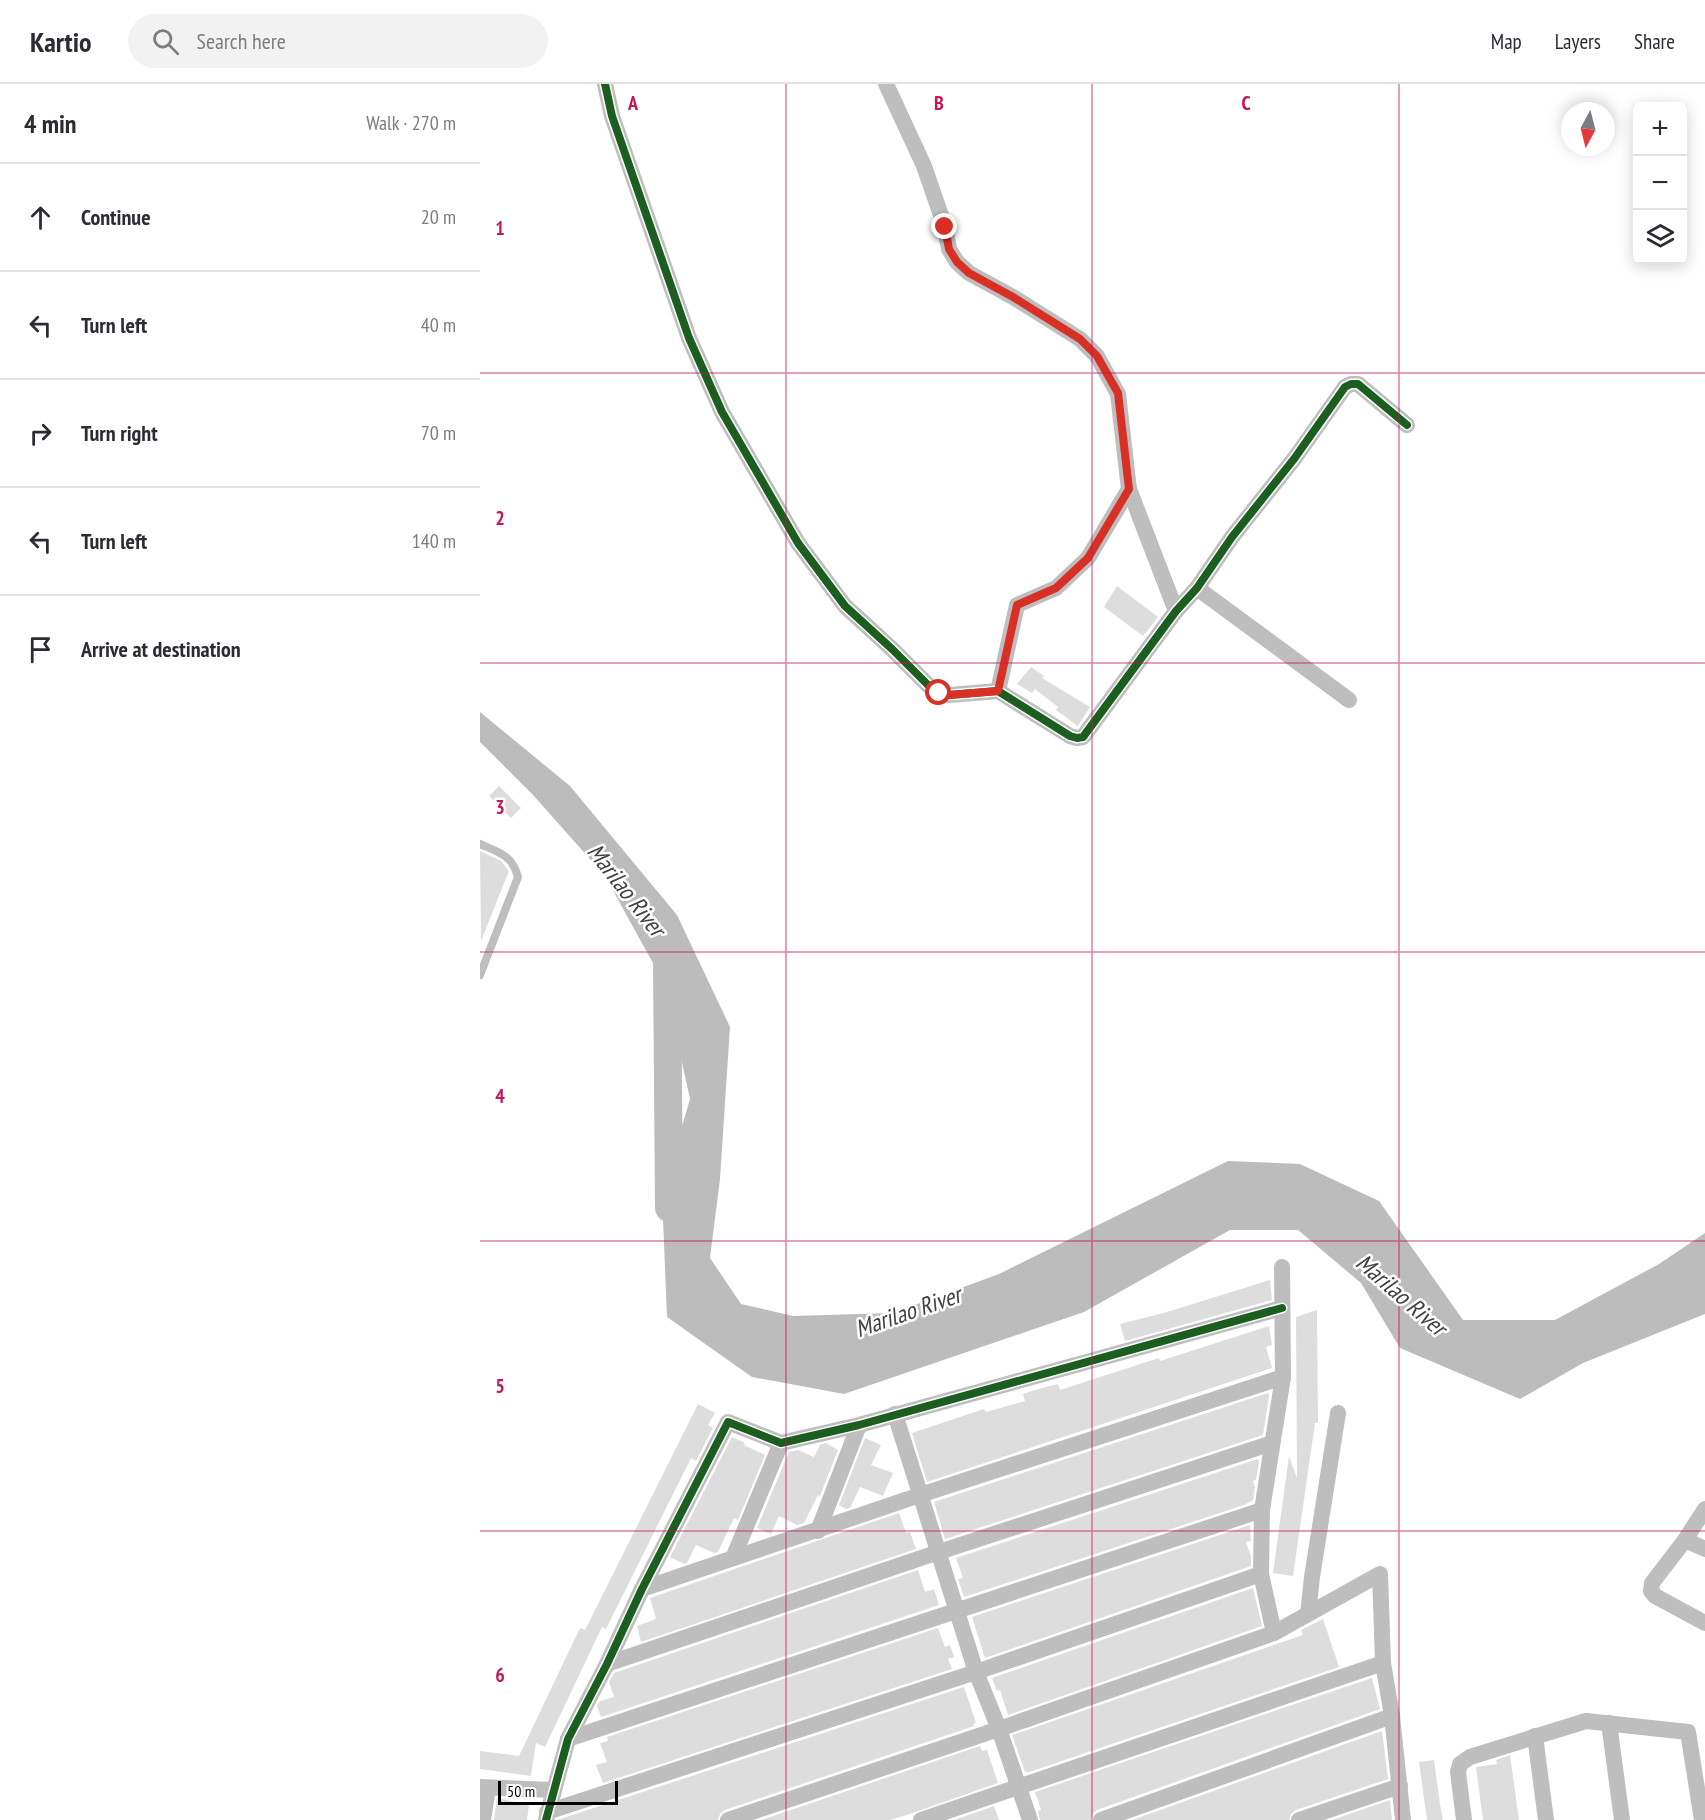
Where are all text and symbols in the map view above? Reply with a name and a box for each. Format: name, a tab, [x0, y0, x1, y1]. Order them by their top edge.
search box	[128, 14, 548, 68]
text: Kartio	[30, 23, 92, 60]
icon: search	[149, 25, 182, 58]
text: Search here	[197, 27, 286, 55]
text: Map	[1491, 28, 1522, 55]
text: Layers	[1555, 28, 1601, 55]
text: Share	[1634, 28, 1675, 55]
text: A	[627, 90, 639, 116]
text: B	[934, 90, 944, 116]
text: C	[1241, 90, 1251, 116]
north arrow	[1561, 102, 1615, 156]
map controls	[1633, 102, 1687, 264]
button: +	[1633, 102, 1687, 156]
text: 4 min	[24, 107, 77, 140]
text: Walk · 270 m	[366, 110, 456, 136]
button: −	[1633, 156, 1687, 210]
icon: ahead	[24, 201, 57, 234]
text: Continue	[81, 203, 151, 231]
text: 20 m	[421, 204, 456, 230]
button: layers	[1633, 210, 1687, 264]
route end	[931, 213, 957, 239]
text: 1	[495, 215, 505, 241]
icon: left	[24, 309, 57, 342]
text: Turn left	[81, 311, 147, 339]
text: 40 m	[421, 312, 456, 338]
icon: right	[24, 417, 57, 450]
text: Turn right	[81, 419, 158, 447]
text: 70 m	[421, 420, 456, 446]
text: 2	[495, 505, 505, 531]
icon: left	[24, 525, 57, 558]
text: Turn left	[81, 527, 147, 555]
text: 140 m	[412, 528, 456, 554]
icon: arrive	[24, 633, 57, 666]
text: Arrive at destination	[81, 635, 241, 663]
route start	[925, 679, 951, 705]
text: 3	[495, 794, 505, 820]
water label: Marilao River	[580, 837, 675, 945]
text: 4	[495, 1083, 505, 1109]
water label: Marilao River	[1350, 1247, 1456, 1345]
water label: Marilao River	[851, 1278, 968, 1344]
text: 5	[495, 1373, 505, 1399]
text: 6	[495, 1662, 505, 1688]
scale bar	[498, 1778, 618, 1806]
text: 50 m	[507, 1781, 535, 1801]

